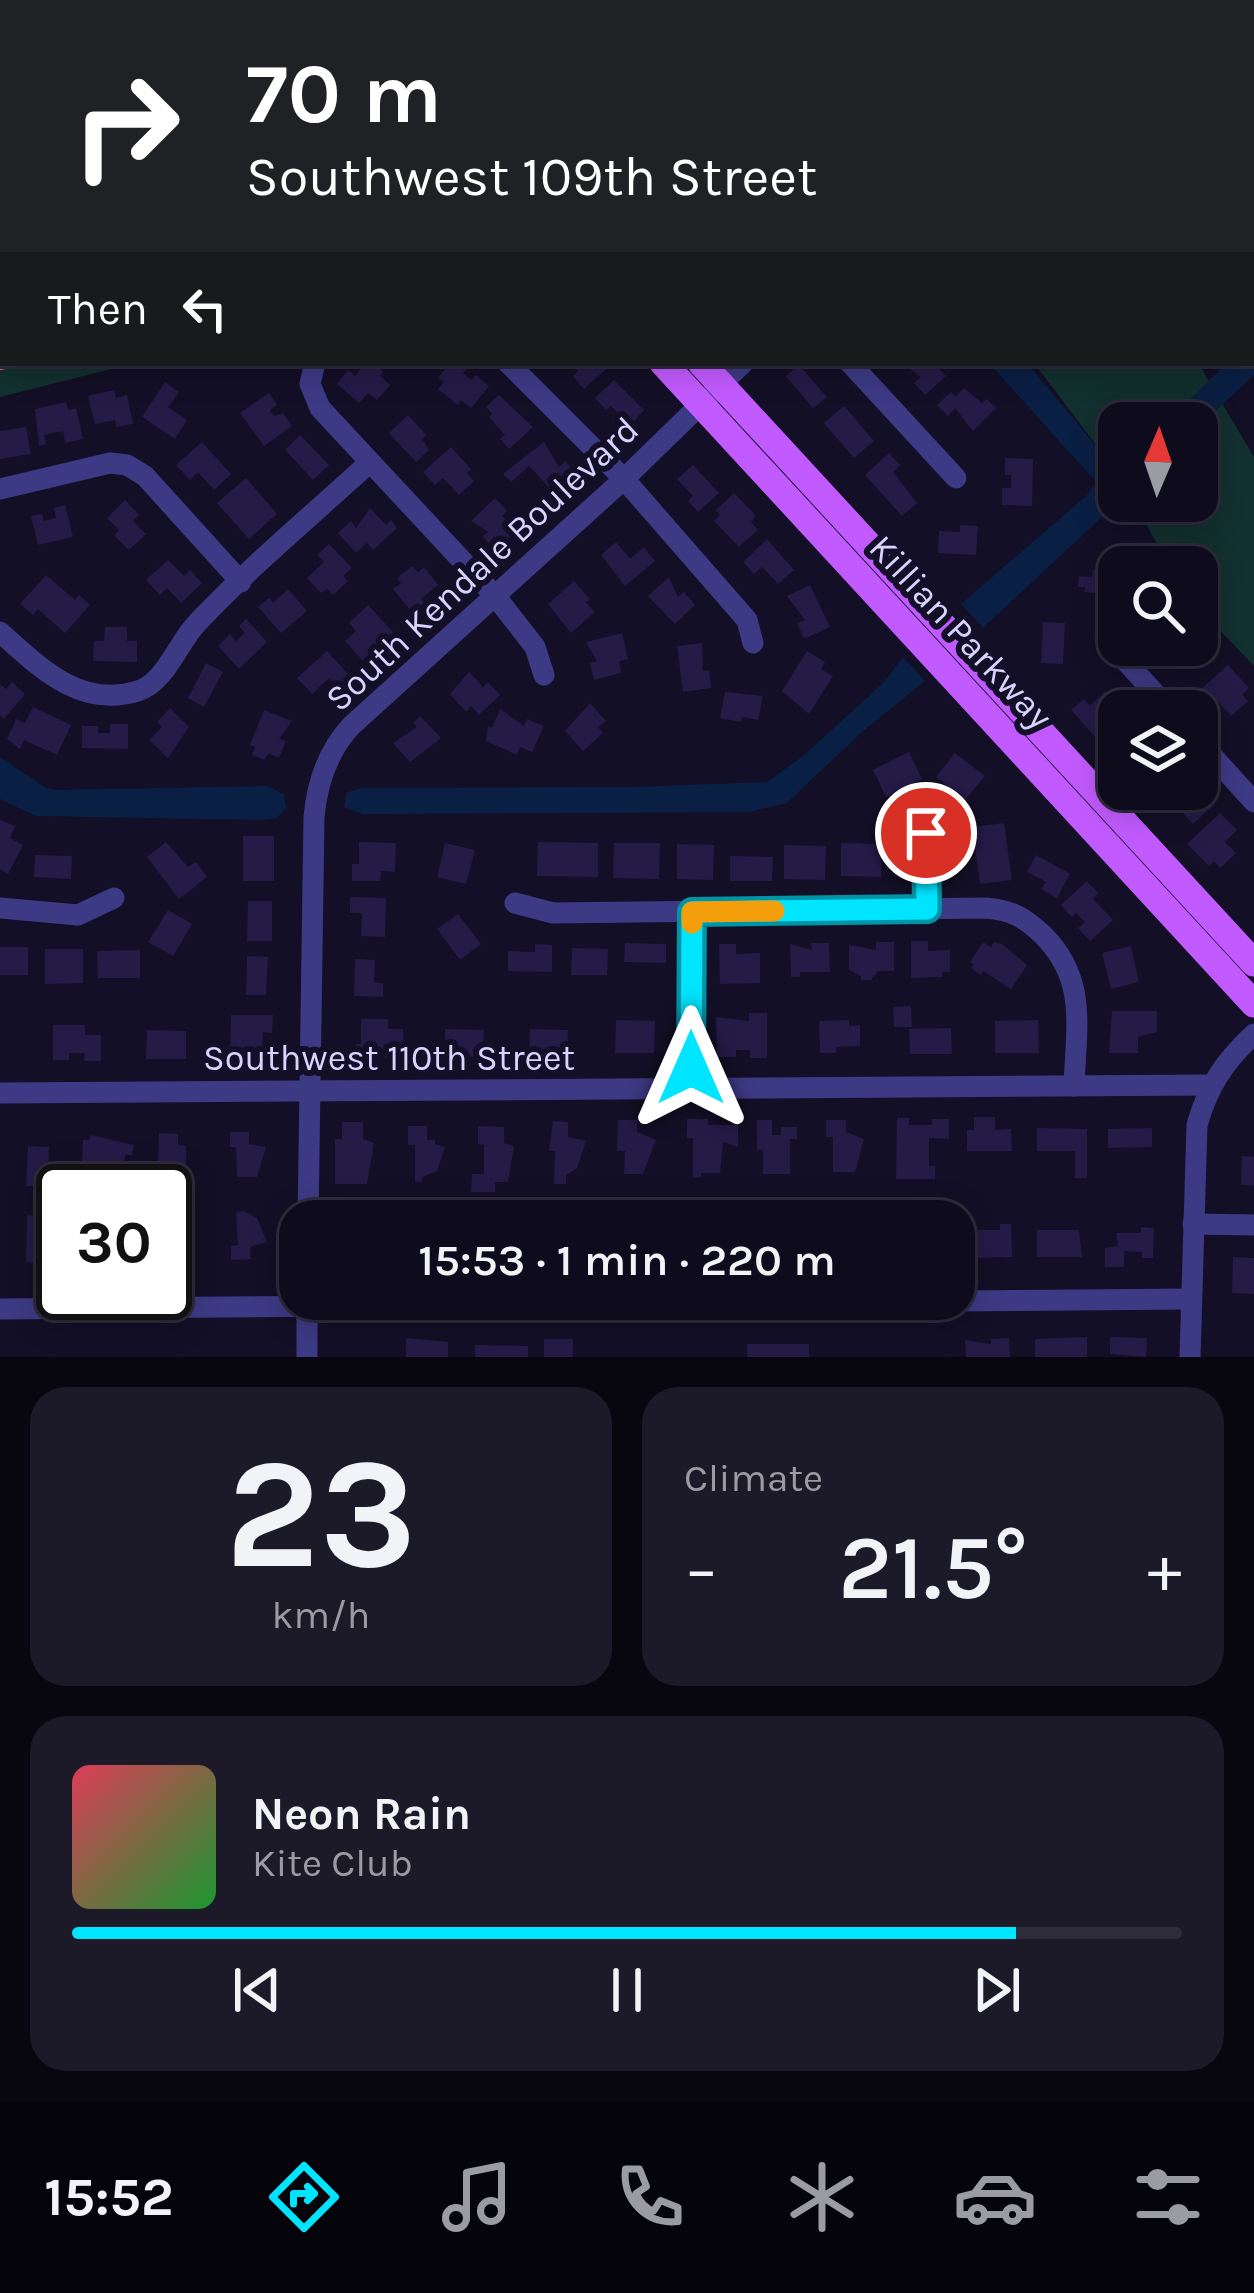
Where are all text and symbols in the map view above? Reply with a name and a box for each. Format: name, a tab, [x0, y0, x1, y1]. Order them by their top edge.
text: 70 m	[246, 45, 442, 143]
icon: right	[48, 48, 204, 204]
text: Southwest 109th Street	[246, 145, 817, 209]
icon: left	[172, 276, 238, 342]
text: Then	[48, 283, 148, 335]
north arrow	[1098, 402, 1218, 522]
map controls	[1098, 402, 1218, 810]
street label: South Kendale Boulevard	[317, 408, 647, 720]
street label: Killian Parkway	[861, 527, 1062, 738]
button: search	[1098, 546, 1218, 666]
button: layers	[1098, 690, 1218, 810]
pin	[875, 782, 977, 884]
icon: arrive	[893, 800, 959, 866]
position arrow	[628, 1005, 754, 1131]
street label: Southwest 110th Street	[203, 1037, 575, 1079]
speed limit sign: 30	[36, 1164, 192, 1320]
text: 15:53 · 1 min · 220 m	[418, 1234, 836, 1286]
text: 23	[225, 1423, 417, 1605]
text: Climate	[684, 1455, 823, 1501]
text: 21.5°	[838, 1515, 1028, 1621]
text: −	[684, 1530, 719, 1608]
text: +	[1147, 1530, 1182, 1608]
text: km/h	[272, 1592, 370, 1638]
text: Neon Rain	[252, 1788, 471, 1840]
text: Kite Club	[252, 1840, 413, 1886]
icon: previous	[224, 1957, 290, 2023]
icon: pause	[594, 1957, 660, 2023]
icon: next	[964, 1957, 1030, 2023]
icon: directions	[262, 2155, 346, 2239]
icon: music	[435, 2155, 519, 2239]
icon: phone	[608, 2155, 692, 2239]
icon: climate	[780, 2155, 864, 2239]
icon: car	[953, 2155, 1037, 2239]
icon: filters	[1126, 2155, 1210, 2239]
text: 15:52	[44, 2165, 174, 2229]

